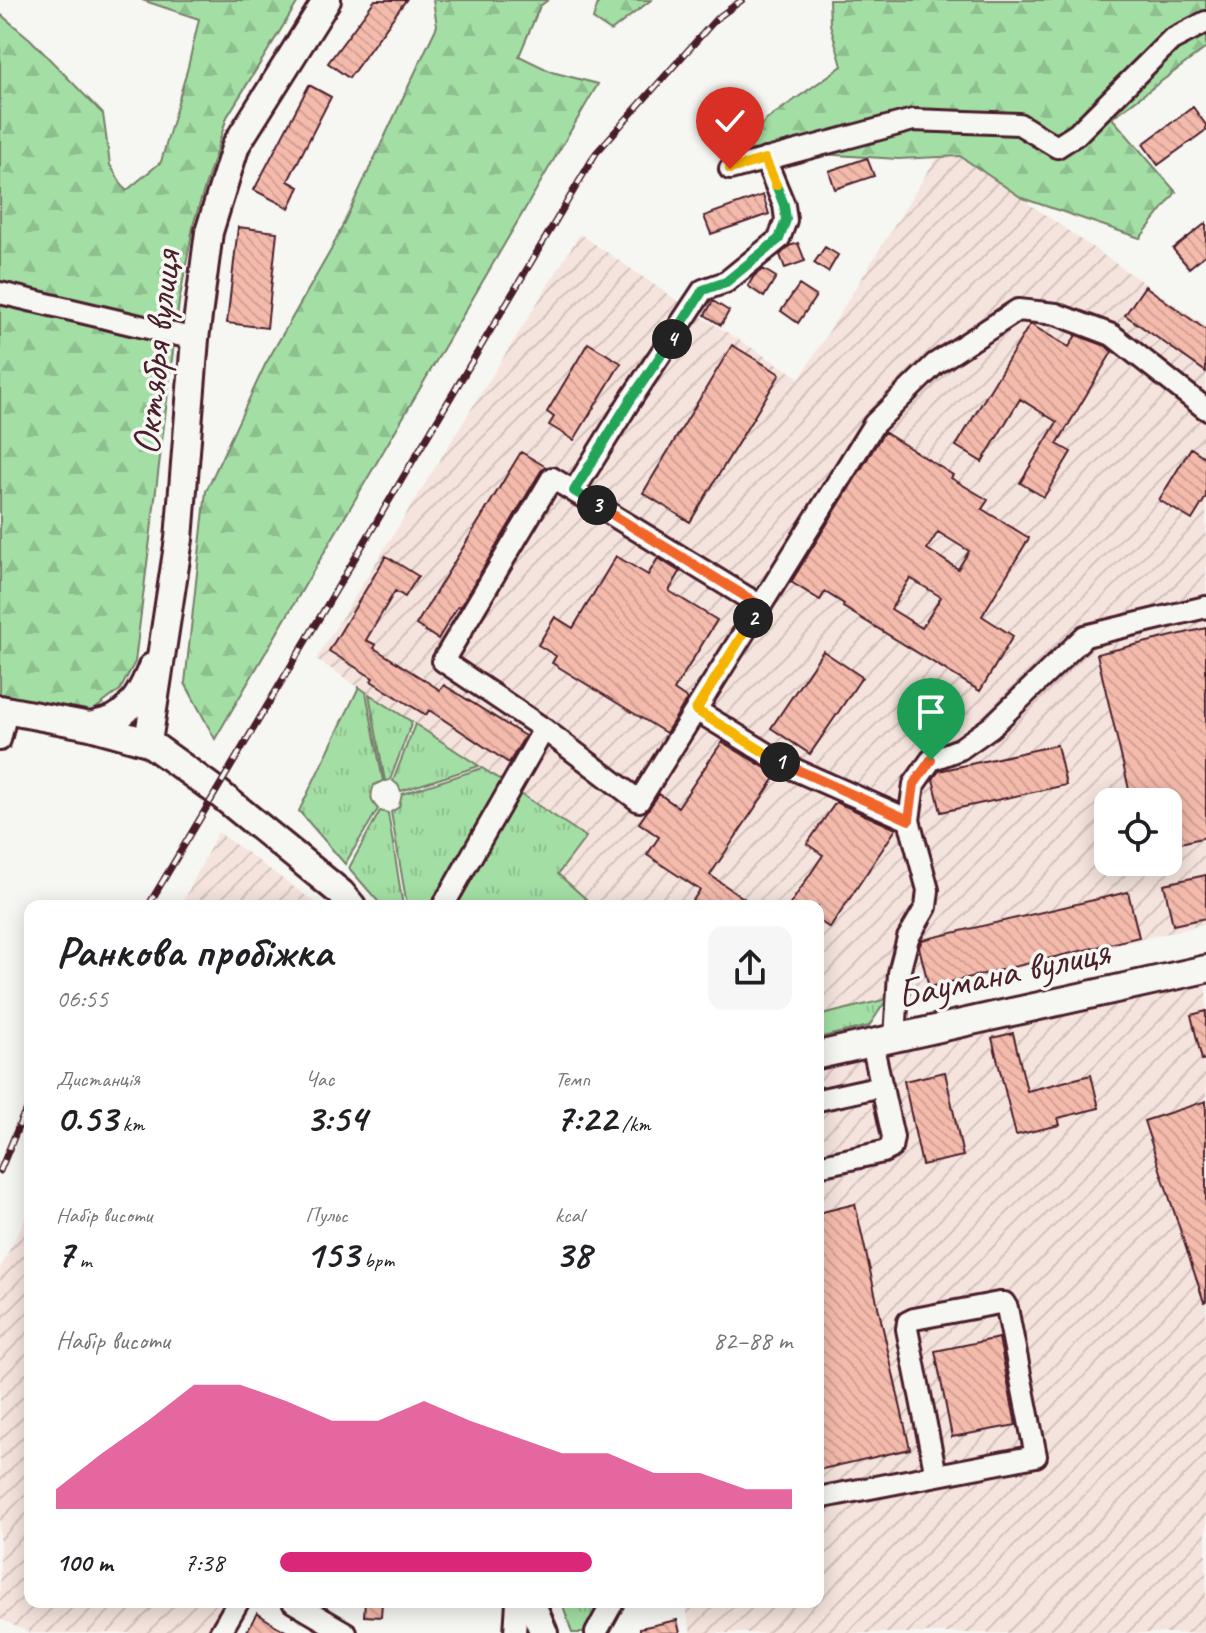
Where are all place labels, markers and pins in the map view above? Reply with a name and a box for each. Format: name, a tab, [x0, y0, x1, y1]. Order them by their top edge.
pin	[696, 87, 764, 169]
pin: 4	[652, 319, 692, 359]
pin: 3	[577, 485, 617, 525]
pin: 2	[733, 598, 773, 638]
pin	[897, 678, 965, 760]
pin: 1	[760, 742, 800, 782]

